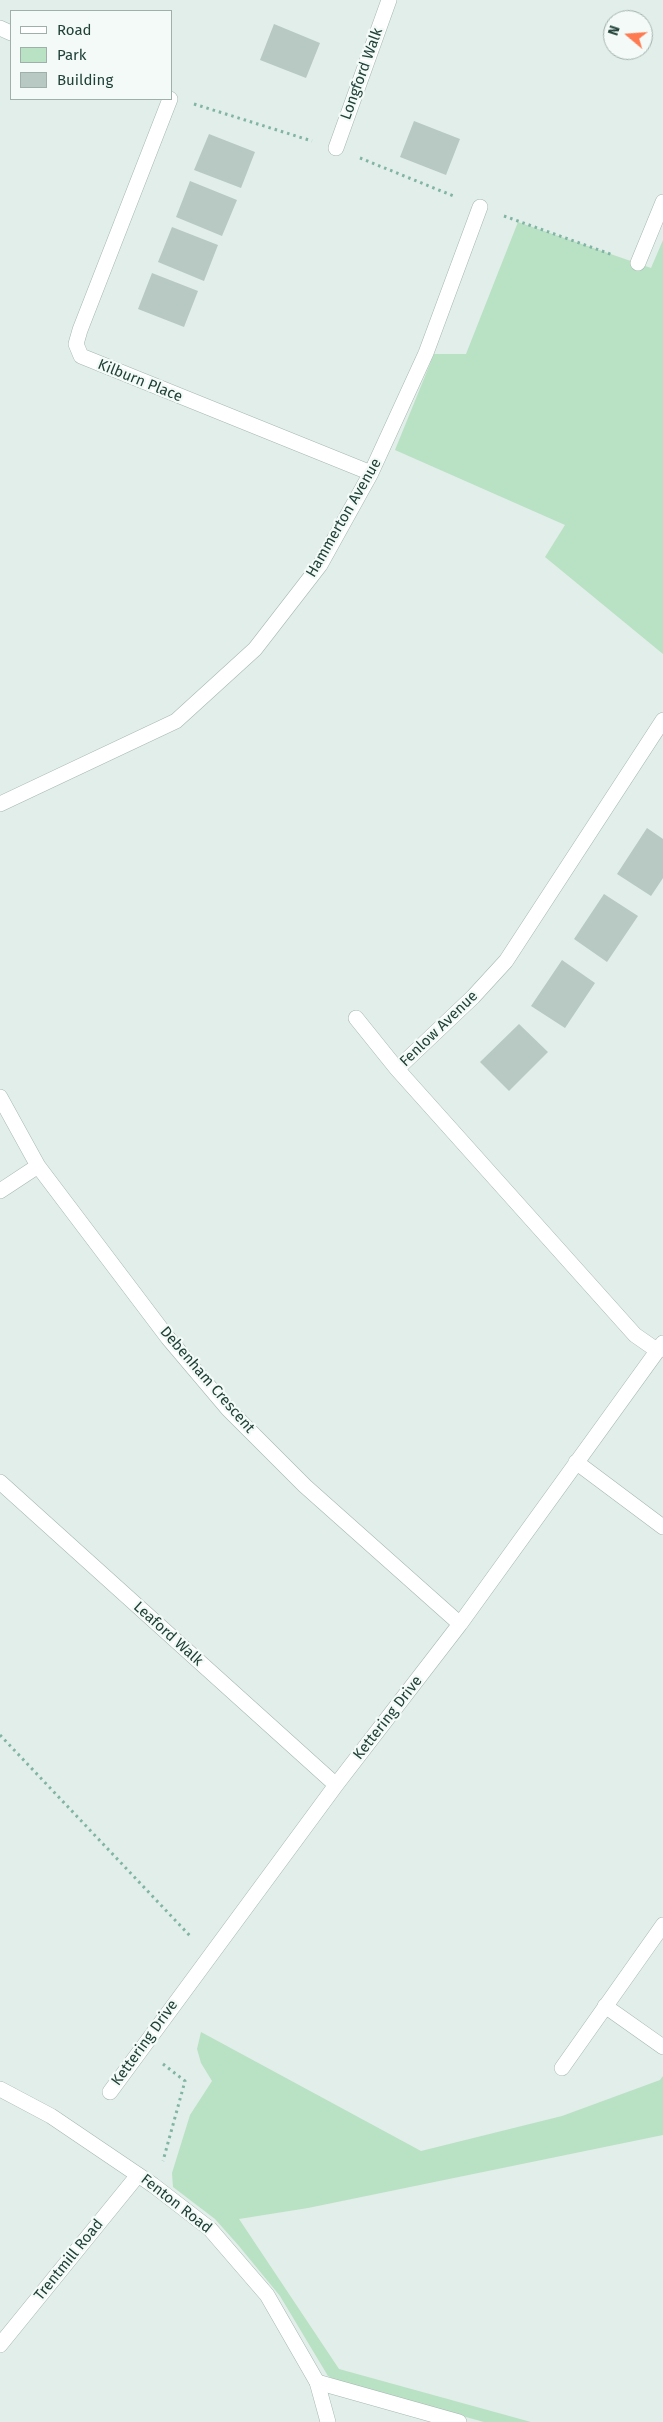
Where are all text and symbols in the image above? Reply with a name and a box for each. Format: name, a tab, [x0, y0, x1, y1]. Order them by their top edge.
legend	[10, 10, 172, 100]
north arrow	[603, 10, 653, 60]
text: Road	[57, 21, 92, 39]
text: N	[605, 23, 624, 38]
street label: Longford Walk	[337, 26, 387, 122]
text: Park	[57, 46, 87, 64]
text: Building	[57, 71, 113, 89]
street label: Kilburn Place	[95, 356, 185, 406]
street label: Hammerton Avenue	[303, 455, 385, 581]
street label: Fenlow Avenue	[396, 987, 482, 1071]
street label: Debenham Crescent	[156, 1323, 258, 1437]
street label: Leaford Walk	[130, 1598, 206, 1670]
street label: Kettering Drive	[350, 1673, 426, 1763]
street label: Kettering Drive	[108, 1997, 182, 2089]
street label: Fenton Road	[137, 2171, 215, 2237]
street label: Trentmill Road	[31, 2216, 107, 2304]

